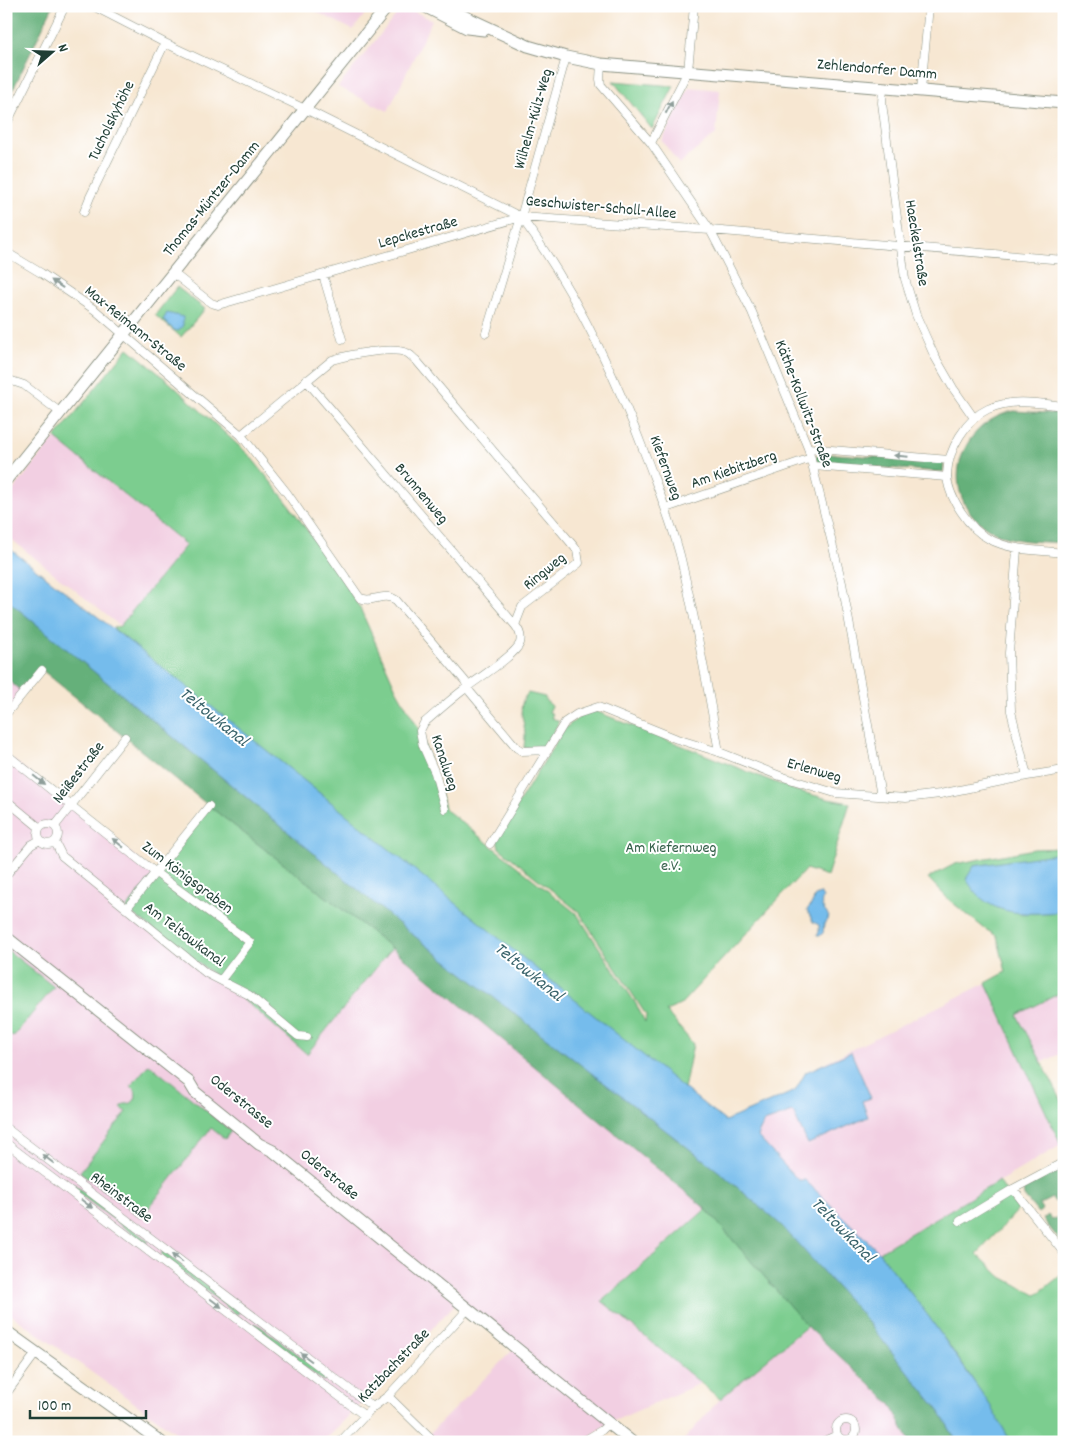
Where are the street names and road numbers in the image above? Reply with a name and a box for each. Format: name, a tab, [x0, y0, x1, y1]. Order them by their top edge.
street label: Zehlendorfer Damm	[816, 53, 938, 87]
street label: Wilhelm-Külz-Weg	[509, 66, 559, 172]
street label: Tucholskyhöhe	[83, 77, 141, 165]
street label: Thomas-Müntzer-Damm	[158, 136, 266, 262]
street label: Geschwister-Scholl-Allee	[525, 190, 677, 226]
street label: Haeckelstraße	[898, 198, 934, 288]
street label: Lepckestraße	[376, 211, 460, 255]
street label: Max-Reimann-Straße	[79, 280, 191, 378]
street label: Käthe-Kollwitz-Straße	[768, 337, 838, 471]
street label: Kiefernweg	[643, 432, 687, 504]
street label: Am Kiebitzberg	[688, 445, 780, 495]
street label: Brunnenweg	[388, 458, 454, 530]
street label: Ringweg	[519, 547, 571, 597]
street label: Kanalweg	[424, 732, 464, 794]
street label: Neißestraße	[47, 737, 111, 809]
street label: Erlenweg	[784, 752, 844, 790]
street label: Zum Königsgraben	[137, 836, 237, 920]
street label: Am Teltowkanal	[138, 897, 230, 973]
street label: Oderstrasse	[204, 1069, 278, 1135]
street label: Oderstraße	[294, 1144, 364, 1206]
street label: Rheinstraße	[85, 1167, 157, 1229]
street label: Katzbachstraße	[352, 1324, 436, 1408]

